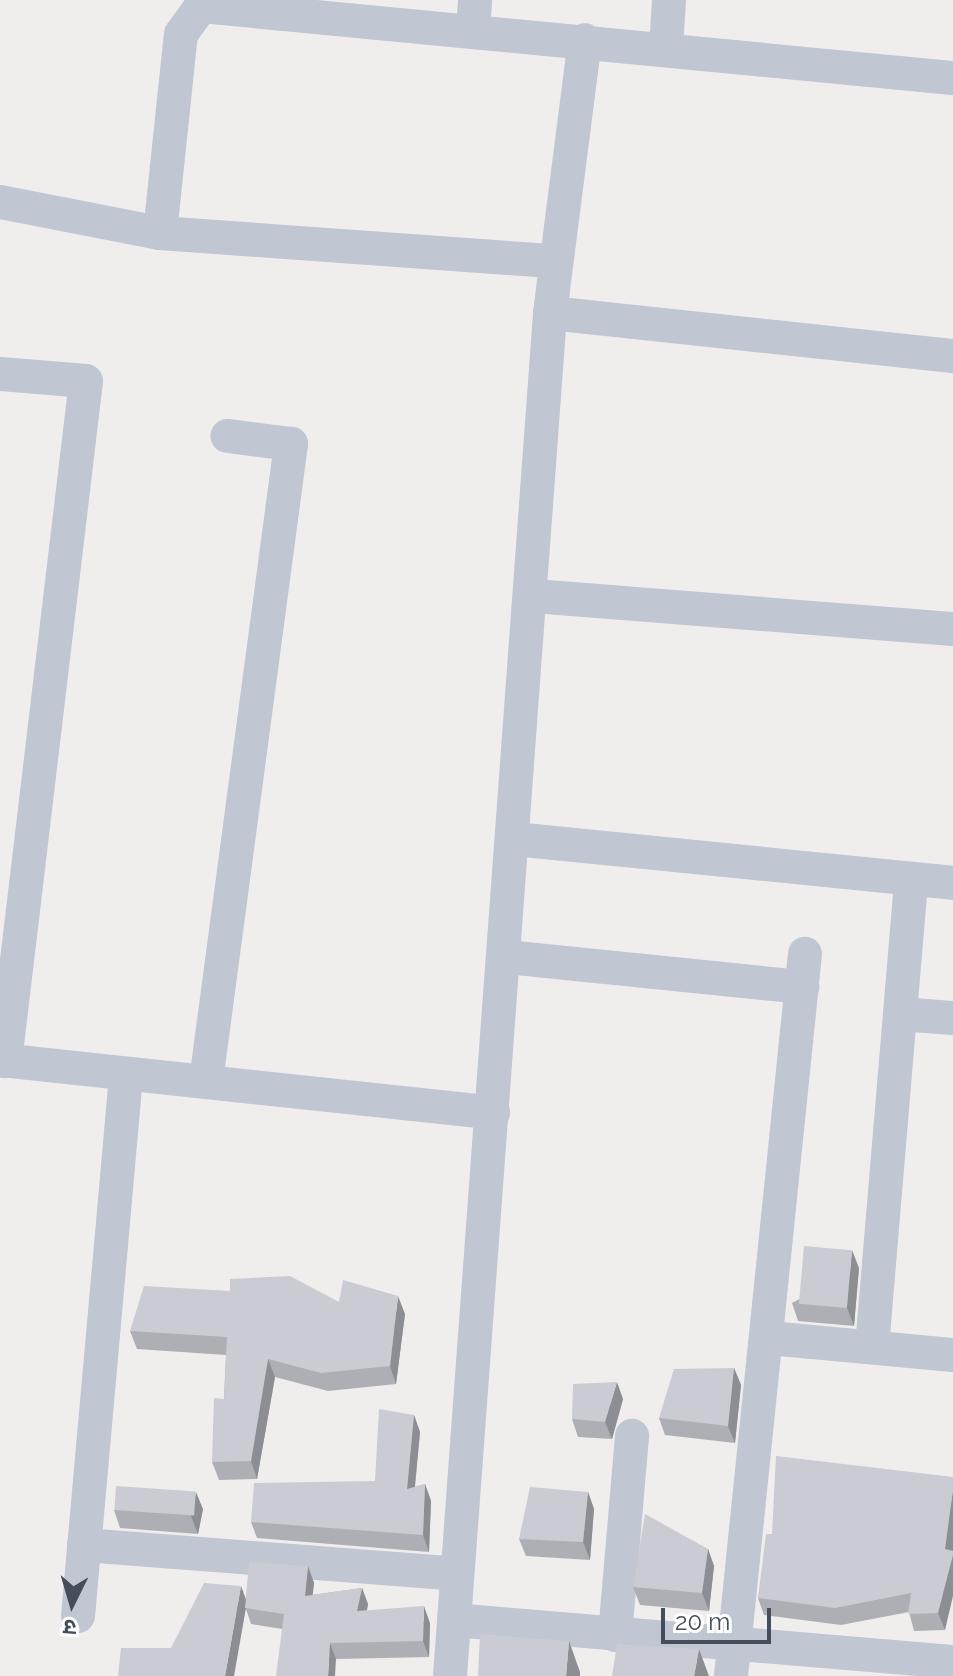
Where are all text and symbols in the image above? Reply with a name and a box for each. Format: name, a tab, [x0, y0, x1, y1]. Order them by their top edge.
north arrow	[32, 1564, 112, 1644]
scale bar	[665, 1592, 775, 1642]
text: 20 m	[675, 1607, 730, 1636]
text: उ	[62, 1614, 77, 1641]

